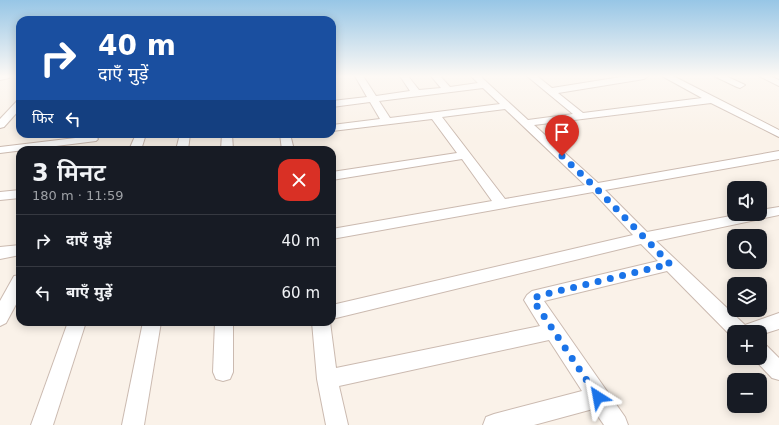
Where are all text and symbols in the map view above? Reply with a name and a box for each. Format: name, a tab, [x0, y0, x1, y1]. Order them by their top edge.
text: 40 m	[98, 29, 176, 62]
icon: right	[32, 32, 84, 84]
text: दाएँ मुड़ें	[98, 63, 148, 84]
icon: left	[62, 108, 84, 130]
text: फिर	[32, 109, 54, 127]
pin	[545, 115, 579, 156]
icon: arrive	[551, 121, 573, 143]
text: 3 मिनट	[32, 159, 106, 187]
button: close	[278, 159, 320, 201]
map controls	[727, 181, 767, 413]
button: sound	[727, 181, 767, 221]
text: 180 m · 11:59	[32, 188, 123, 203]
button: search	[727, 229, 767, 269]
icon: right	[32, 230, 54, 252]
text: दाएँ मुड़ें	[66, 231, 112, 249]
text: 40 m	[282, 232, 320, 250]
button: layers	[727, 277, 767, 317]
icon: left	[32, 282, 54, 304]
text: बाएँ मुड़ें	[66, 283, 112, 301]
text: 60 m	[282, 284, 320, 302]
button: +	[727, 325, 767, 365]
button: −	[727, 373, 767, 413]
position arrow	[577, 376, 619, 418]

